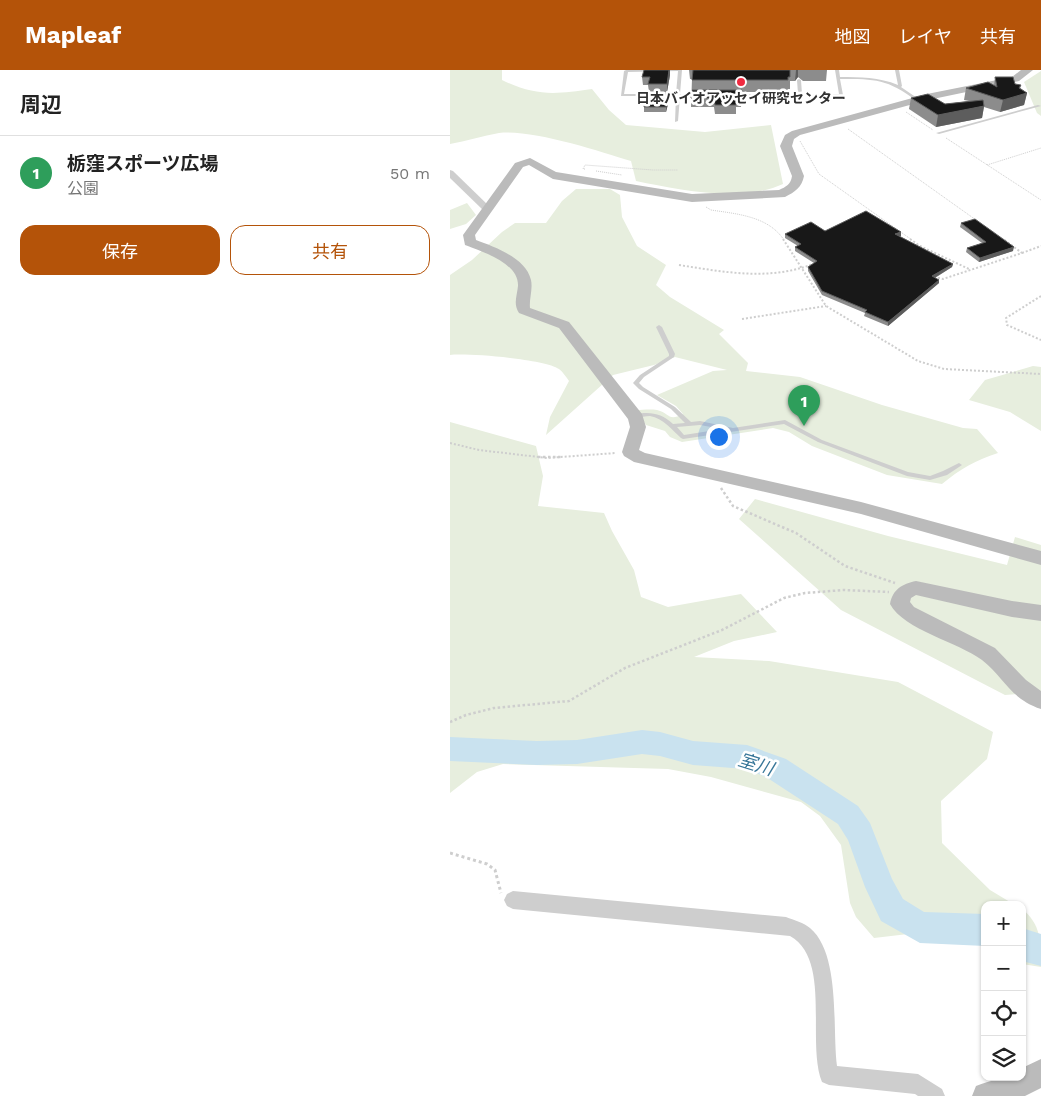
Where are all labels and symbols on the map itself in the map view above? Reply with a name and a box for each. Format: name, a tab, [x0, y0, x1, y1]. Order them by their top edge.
marker: 日本バイオアッセイ研究センター	[735, 76, 747, 88]
place label: 日本バイオアッセイ研究センター	[636, 90, 846, 106]
pin: 1	[788, 385, 820, 426]
your location	[706, 424, 732, 450]
water label: 室川	[736, 749, 778, 780]

